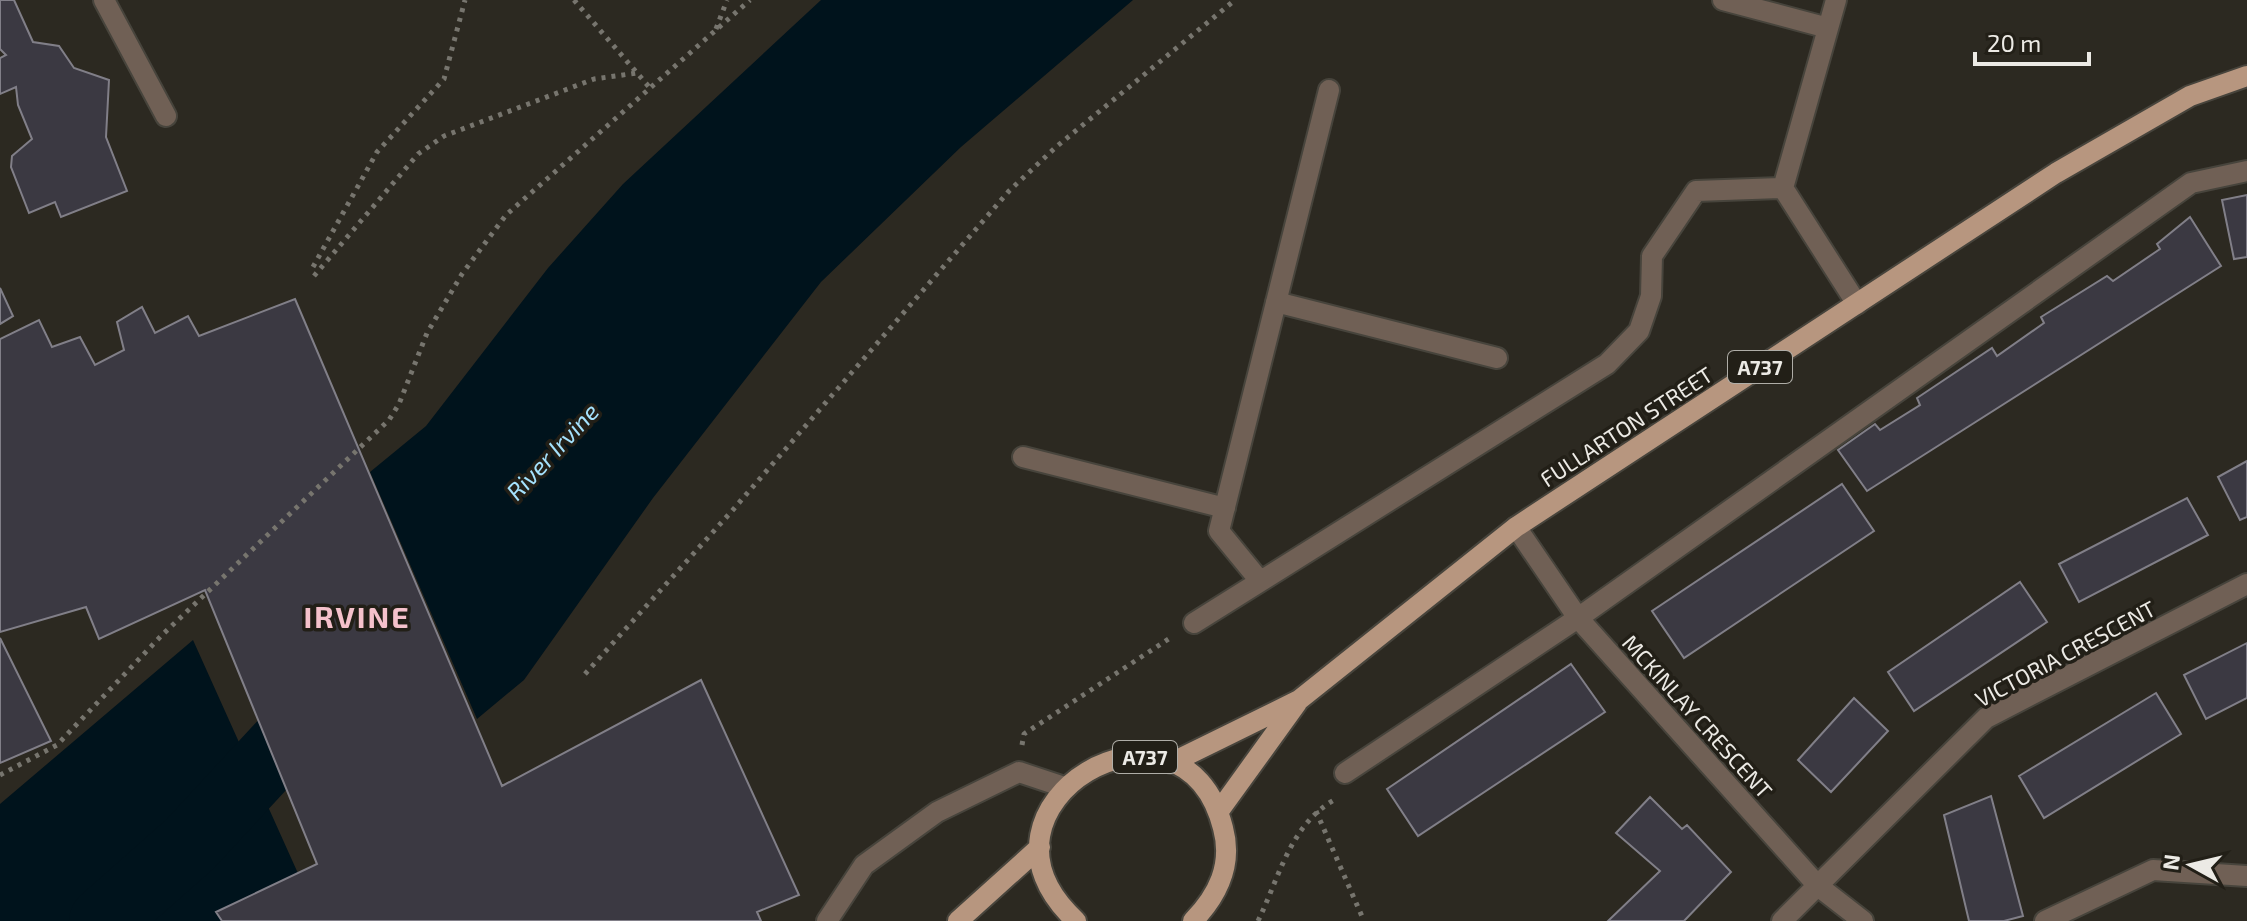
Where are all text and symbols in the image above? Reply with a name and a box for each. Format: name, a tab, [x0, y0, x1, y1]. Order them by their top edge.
scale bar	[1975, 16, 2089, 66]
text: 20 m	[1987, 28, 2041, 57]
road number: A737	[1728, 351, 1792, 383]
street label: FULLARTON STREET	[1535, 361, 1717, 491]
water label: River Irvine	[500, 396, 604, 506]
street label: VICTORIA CRESCENT	[1970, 594, 2160, 711]
district label: IRVINE	[304, 598, 410, 634]
street label: MCKINLAY CRESCENT	[1618, 629, 1778, 803]
road number: A737	[1113, 741, 1177, 773]
north arrow	[2151, 825, 2231, 905]
text: N	[2156, 852, 2184, 872]

